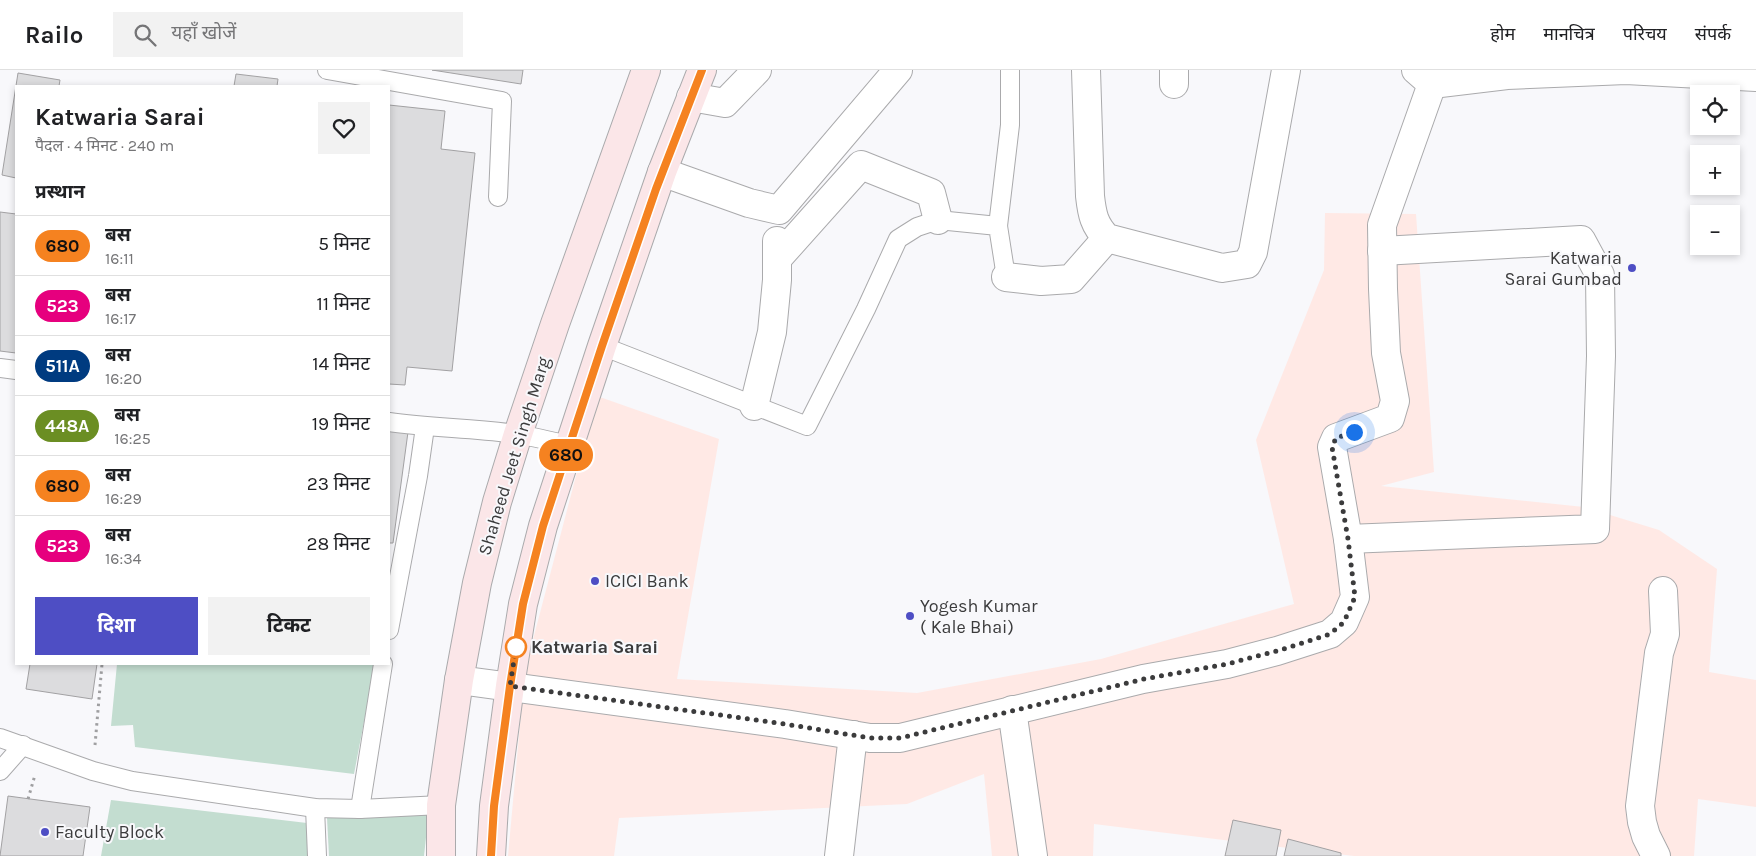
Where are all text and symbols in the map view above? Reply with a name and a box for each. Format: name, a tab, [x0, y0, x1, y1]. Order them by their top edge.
search box	[113, 12, 463, 57]
text: Railo	[25, 21, 83, 49]
icon: search	[131, 21, 159, 49]
text: यहाँ खोजें	[171, 22, 236, 44]
text: होम	[1490, 23, 1515, 45]
text: मानचित्र	[1543, 23, 1595, 45]
text: परिचय	[1623, 23, 1667, 45]
text: संपर्क	[1695, 23, 1731, 45]
map controls	[1690, 85, 1740, 255]
button: locate	[1690, 85, 1740, 135]
button: heart	[318, 102, 370, 154]
text: Katwaria Sarai	[35, 103, 205, 131]
text: पैदल · 4 मिनट · 240 m	[35, 136, 174, 155]
button: +	[1690, 145, 1740, 195]
text: प्रस्थान	[35, 181, 85, 203]
button: −	[1690, 205, 1740, 255]
text: बस	[105, 224, 131, 246]
text: 5 मिनट	[318, 233, 370, 255]
text: 680	[46, 235, 79, 257]
place label: Katwaria Sarai Gumbad	[1505, 247, 1622, 290]
text: 16:11	[105, 249, 134, 268]
marker: Katwaria Sarai Gumbad	[1626, 262, 1638, 274]
text: बस	[105, 284, 131, 306]
text: 11 मिनट	[317, 293, 370, 315]
text: 523	[46, 295, 79, 317]
text: 16:17	[105, 309, 136, 328]
text: बस	[105, 344, 131, 366]
text: 14 मिनट	[312, 353, 370, 375]
street label: Shaheed Jeet Singh Marg	[473, 354, 555, 558]
text: 511A	[45, 355, 80, 377]
text: 16:20	[105, 369, 142, 388]
text: बस	[114, 404, 140, 426]
text: 19 मिनट	[312, 413, 370, 435]
text: 448A	[45, 415, 89, 437]
your location	[1342, 420, 1367, 445]
text: 16:25	[114, 429, 151, 448]
line badge: 680	[537, 439, 595, 471]
text: 680	[549, 444, 583, 466]
text: बस	[105, 464, 131, 486]
text: 23 मिनट	[307, 473, 370, 495]
text: 680	[46, 475, 79, 497]
text: 16:29	[105, 489, 142, 508]
text: बस	[105, 524, 131, 546]
text: 28 मिनट	[306, 533, 370, 555]
text: 523	[46, 535, 79, 557]
text: 16:34	[105, 549, 142, 568]
place label: ICICI Bank	[605, 570, 689, 592]
marker: ICICI Bank	[589, 575, 601, 587]
place label: Yogesh Kumar ( Kale Bhai)	[920, 595, 1038, 638]
button: दिशा	[35, 597, 198, 655]
button: टिकट	[208, 597, 370, 655]
marker: Yogesh Kumar ( Kale Bhai)	[904, 610, 916, 622]
marker: Katwaria Sarai	[505, 636, 527, 658]
place label: Katwaria Sarai	[531, 636, 658, 658]
place label: Faculty Block	[55, 821, 164, 843]
marker: Faculty Block	[39, 826, 51, 838]

